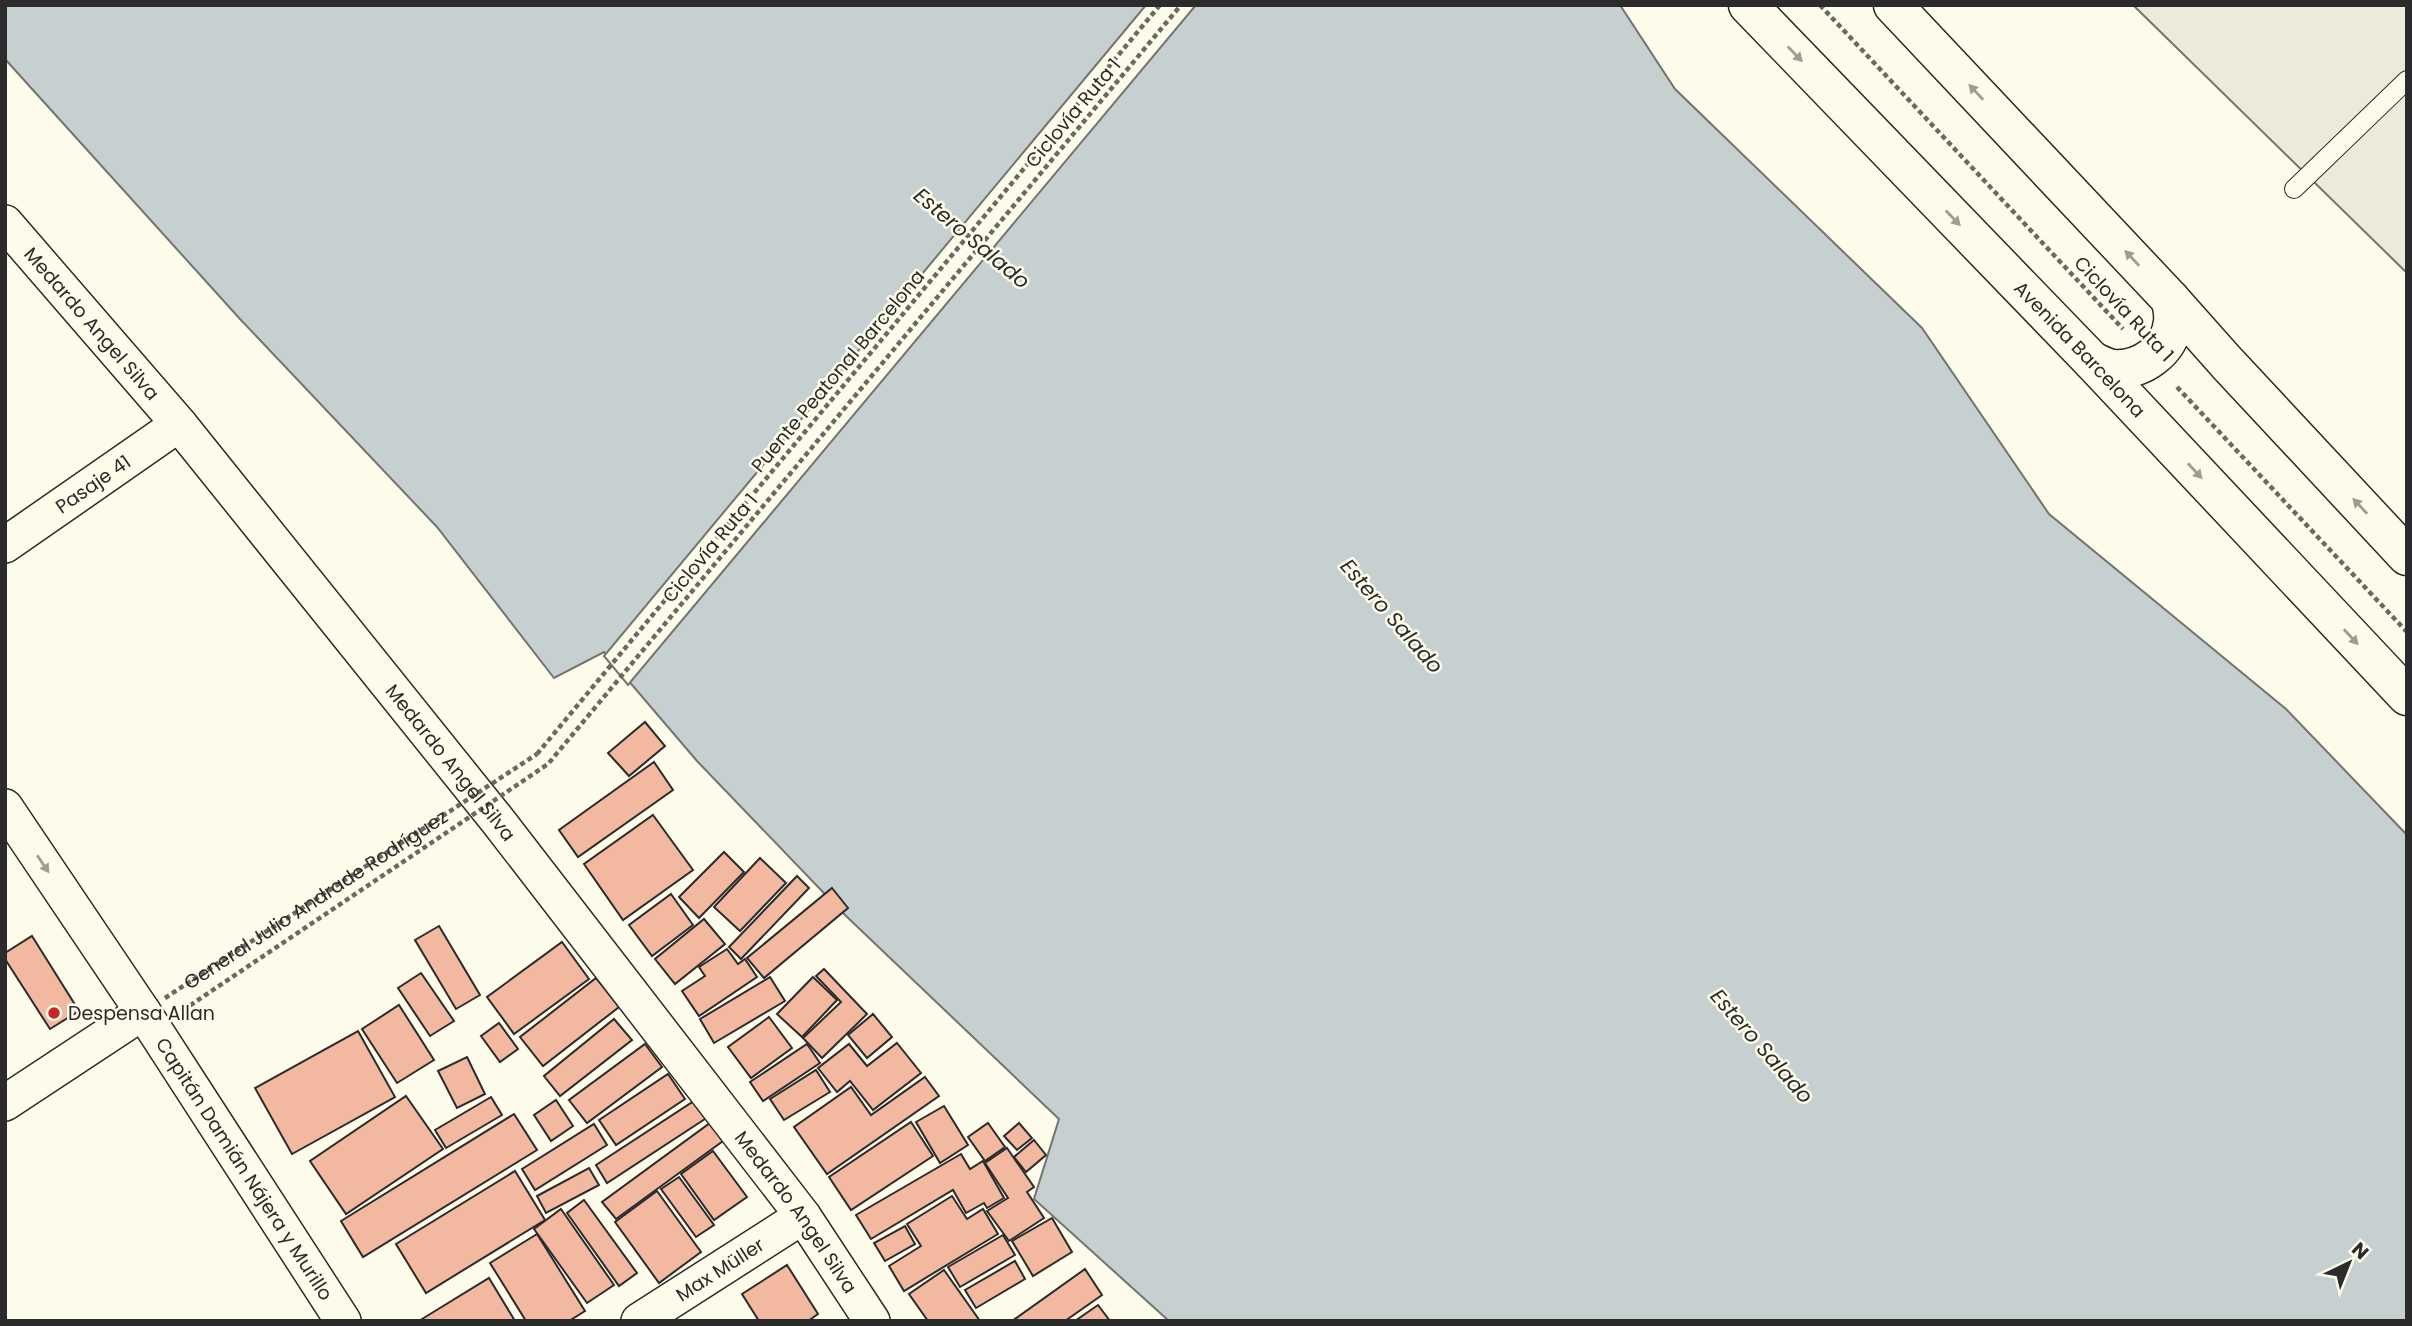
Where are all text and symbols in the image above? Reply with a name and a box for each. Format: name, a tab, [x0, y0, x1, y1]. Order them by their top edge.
one-way arrow	[1787, 46, 1804, 63]
street label: Ciclovía Ruta 1	[1019, 52, 1127, 174]
one-way arrow	[1967, 84, 1984, 101]
water label: Estero Salado	[908, 181, 1036, 295]
one-way arrow	[1945, 209, 1961, 226]
street label: Medardo Angel Silva	[18, 241, 166, 406]
street label: Ciclovía Ruta 1	[2068, 250, 2180, 368]
one-way arrow	[2124, 250, 2140, 267]
street label: Puente Peatonal Barcelona	[745, 264, 931, 478]
street label: Avenida Barcelona	[2008, 275, 2152, 423]
street label: Pasaje 41	[50, 448, 136, 520]
one-way arrow	[2187, 462, 2203, 480]
street label: Ciclovía Ruta 1	[656, 487, 764, 609]
one-way arrow	[2352, 497, 2368, 515]
water label: Estero Salado	[1334, 552, 1450, 680]
one-way arrow	[2343, 628, 2359, 646]
street label: Medardo Angel Silva	[379, 678, 522, 847]
street label: General Julio Andrade Rodríguez	[178, 803, 453, 996]
one-way arrow	[36, 855, 50, 873]
water label: Estero Salado	[1704, 982, 1820, 1110]
place label: Despensa Allan	[68, 1000, 215, 1027]
marker: Despensa Allan	[46, 1005, 62, 1021]
street label: Capitán Damián Nájera y Murillo	[149, 1032, 340, 1306]
street label: Medardo Angel Silva	[728, 1125, 864, 1299]
north arrow	[2314, 1228, 2384, 1298]
street label: Max Müller	[670, 1231, 769, 1308]
text: N	[2346, 1236, 2375, 1266]

